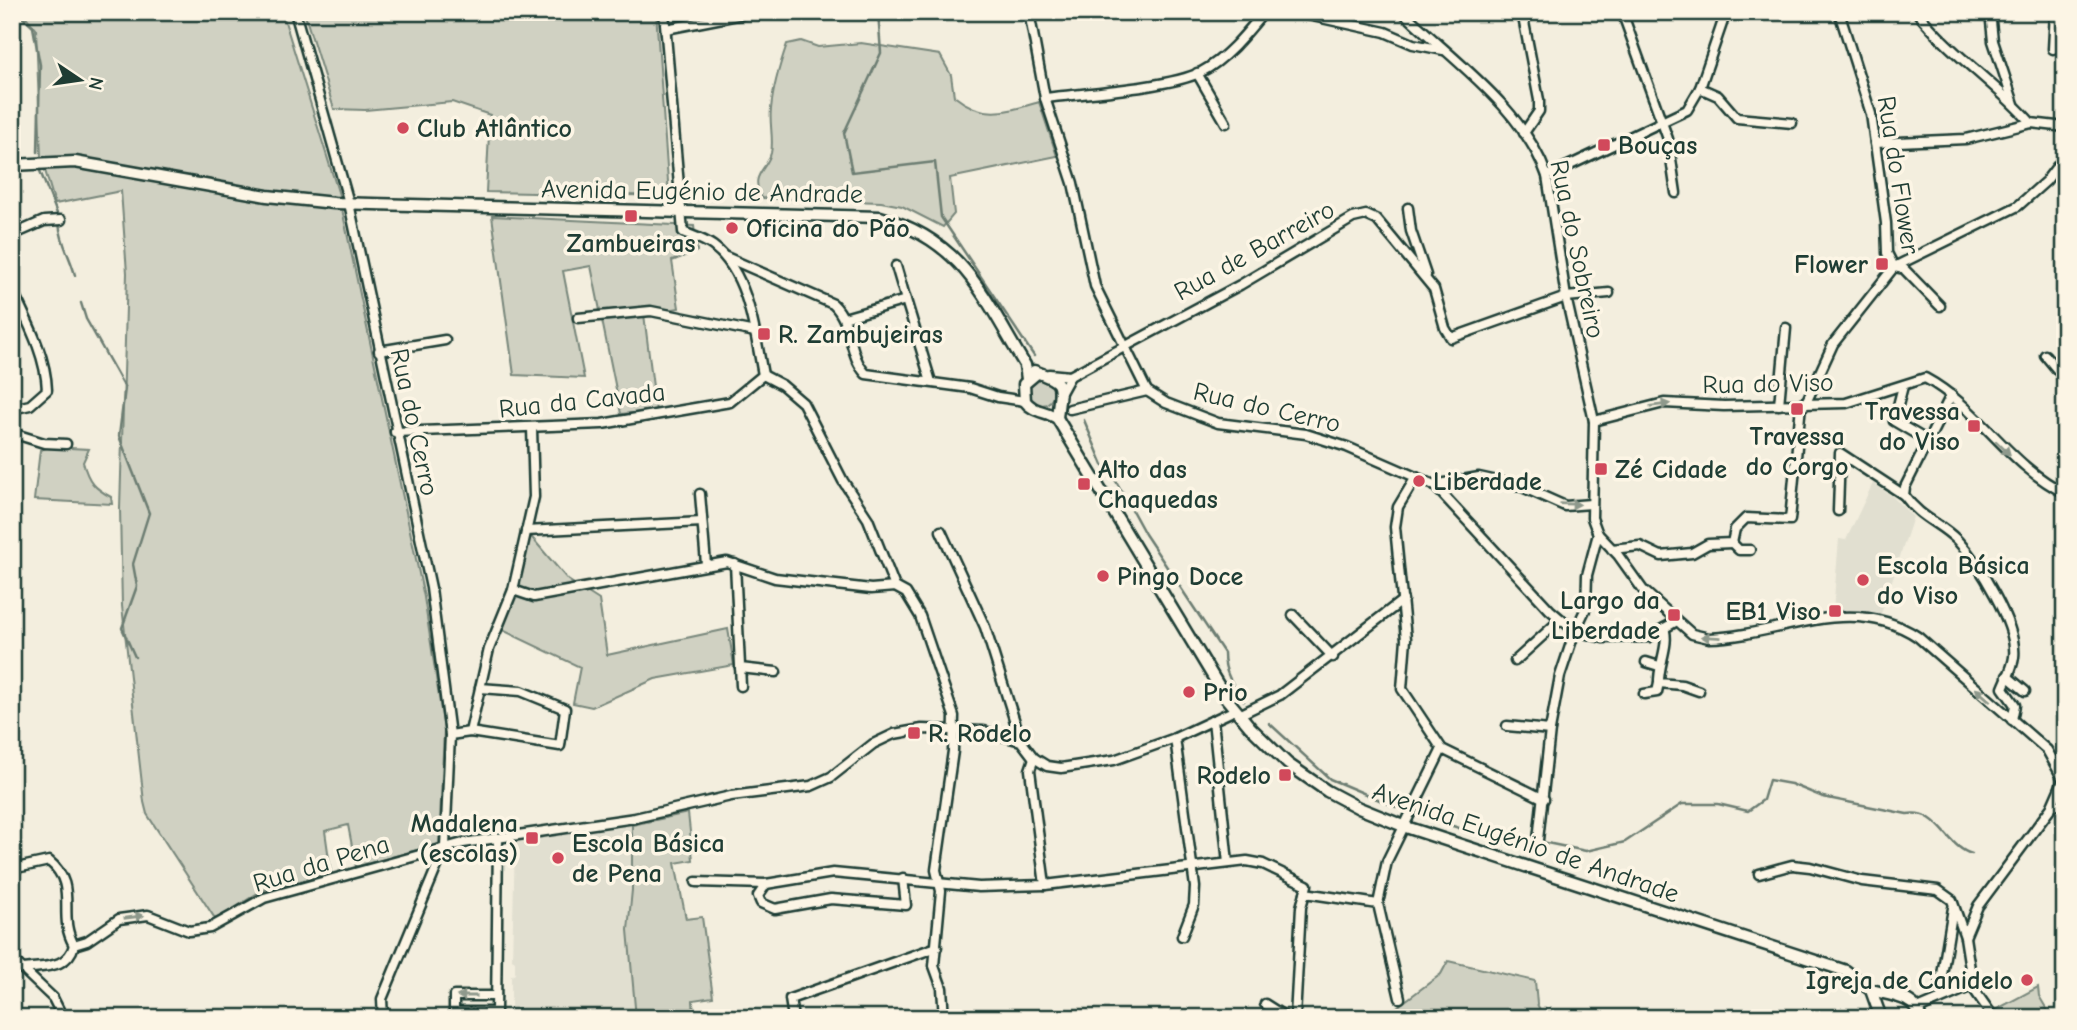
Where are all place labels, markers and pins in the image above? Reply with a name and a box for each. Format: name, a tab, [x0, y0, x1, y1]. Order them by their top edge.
place label: Club Atlântico	[417, 114, 572, 144]
marker: Club Atlântico	[395, 120, 411, 136]
place label: Bouças	[1618, 131, 1697, 161]
marker: Bouças	[1596, 137, 1612, 153]
marker: Zambueiras	[623, 208, 639, 224]
place label: Oficina do Pão	[746, 214, 910, 244]
marker: Oficina do Pão	[724, 220, 740, 236]
place label: Zambueiras	[566, 229, 696, 259]
place label: Flower	[1794, 250, 1869, 280]
marker: Flower	[1874, 256, 1890, 272]
place label: R. Zambujeiras	[778, 320, 943, 350]
marker: R. Zambujeiras	[756, 326, 772, 342]
place label: Travessa do Viso	[1865, 397, 1960, 457]
marker: Travessa do Corgo	[1789, 401, 1805, 417]
marker: Travessa do Viso	[1966, 418, 1982, 434]
place label: Travessa do Corgo	[1746, 422, 1848, 482]
place label: Alto das Chaquedas	[1098, 455, 1218, 515]
place label: Zé Cidade	[1615, 455, 1727, 485]
marker: Zé Cidade	[1593, 461, 1609, 477]
place label: Liberdade	[1433, 467, 1542, 497]
marker: Liberdade	[1411, 473, 1427, 489]
marker: Alto das Chaquedas	[1076, 476, 1092, 492]
place label: Escola Básica do Viso	[1877, 551, 2030, 611]
place label: Pingo Doce	[1117, 562, 1244, 592]
marker: Pingo Doce	[1095, 568, 1111, 584]
marker: Escola Básica do Viso	[1855, 572, 1871, 588]
place label: Largo da Liberdade	[1551, 586, 1660, 646]
place label: EB1 Viso	[1725, 597, 1821, 627]
marker: EB1 Viso	[1827, 603, 1843, 619]
marker: Largo da Liberdade	[1666, 607, 1682, 623]
place label: Prio	[1203, 678, 1248, 708]
marker: Prio	[1181, 684, 1197, 700]
place label: R. Rodelo	[928, 719, 1032, 749]
marker: R. Rodelo	[906, 725, 922, 741]
place label: Rodelo	[1196, 761, 1271, 791]
marker: Rodelo	[1277, 767, 1293, 783]
place label: Madalena (escolas)	[411, 809, 518, 869]
place label: Escola Básica de Pena	[572, 829, 725, 889]
marker: Madalena (escolas)	[524, 830, 540, 846]
marker: Escola Básica de Pena	[550, 850, 566, 866]
place label: Igreja de Canidelo	[1806, 966, 2013, 996]
marker: Igreja de Canidelo	[2019, 972, 2035, 988]

